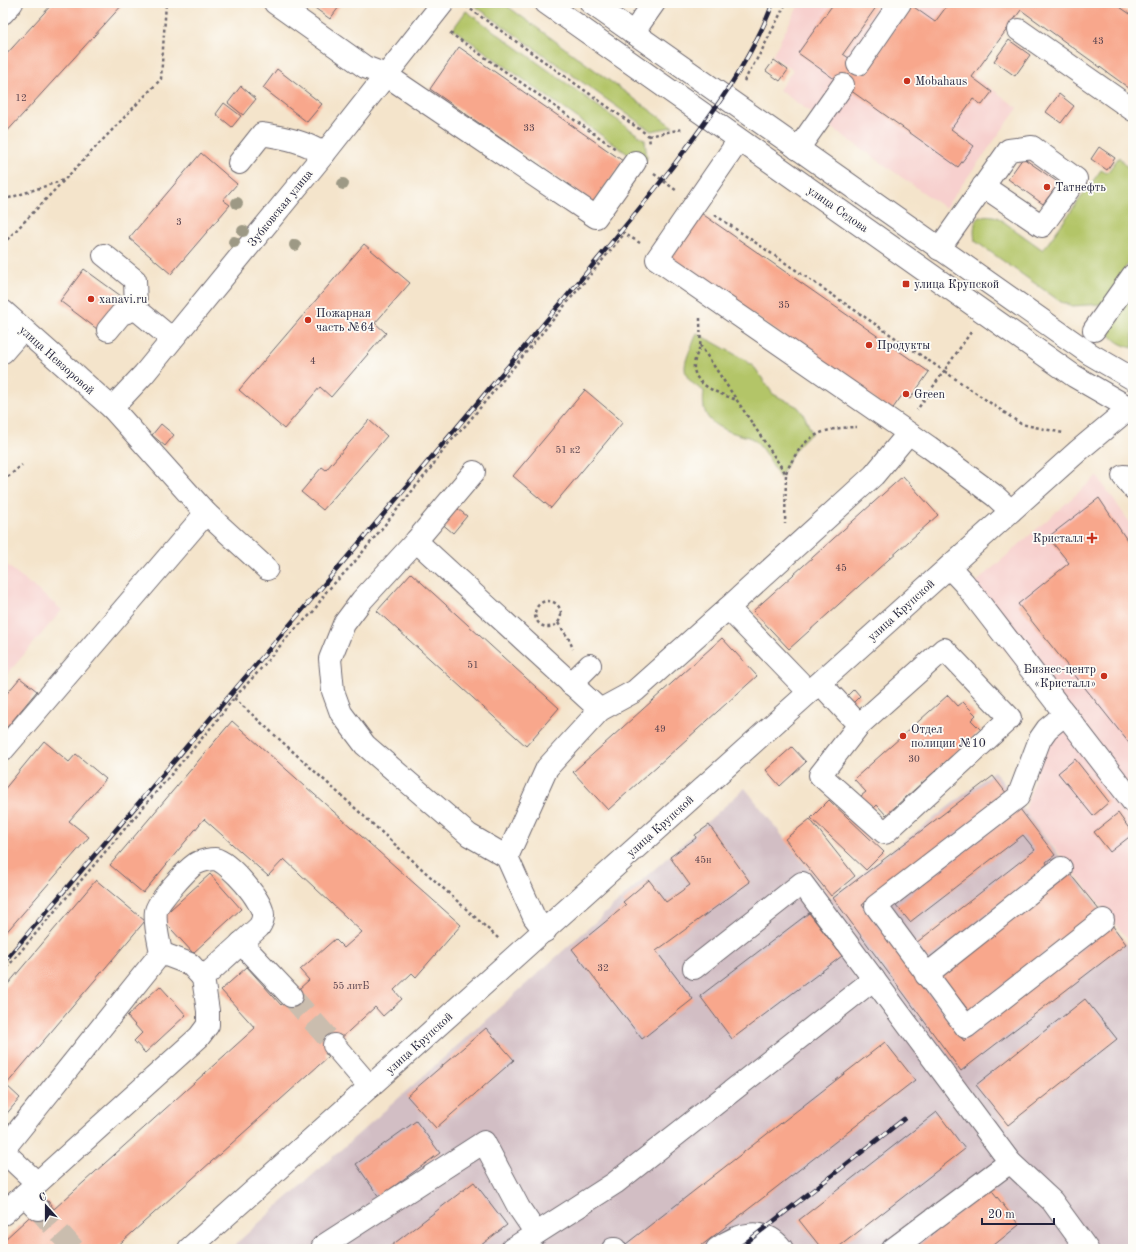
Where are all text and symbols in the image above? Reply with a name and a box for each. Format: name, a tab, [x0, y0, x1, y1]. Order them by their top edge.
house number: 43	[1092, 36, 1104, 46]
marker: Mobahaus	[902, 76, 912, 86]
place label: Mobahaus	[915, 76, 967, 88]
house number: 12	[15, 93, 27, 103]
house number: 33	[523, 123, 535, 133]
street label: Зубковская улица	[246, 168, 315, 249]
marker: Татнефть	[1042, 182, 1052, 192]
place label: Татнефть	[1055, 182, 1106, 194]
street label: улица Седова	[805, 185, 870, 235]
house number: 3	[176, 217, 182, 227]
marker: улица Крупской	[901, 279, 911, 289]
place label: улица Крупской	[914, 279, 999, 291]
marker: xanavi.ru	[86, 294, 96, 304]
place label: xanavi.ru	[99, 294, 148, 306]
house number: 35	[778, 300, 790, 310]
place label: Пожарная часть №64	[316, 308, 375, 334]
marker: Пожарная часть №64	[303, 315, 313, 325]
street label: улица Невзоровой	[17, 324, 96, 397]
marker: Продукты	[864, 340, 874, 350]
place label: Продукты	[877, 340, 930, 352]
house number: 4	[310, 356, 316, 366]
marker: Green	[901, 389, 911, 399]
place label: Green	[914, 389, 946, 401]
house number: 51 к2	[555, 445, 581, 455]
marker: Кристалл	[1086, 532, 1098, 544]
place label: Кристалл	[1033, 533, 1083, 545]
house number: 45	[835, 563, 847, 573]
street label: улица Крупской	[866, 578, 937, 644]
house number: 51	[467, 660, 479, 670]
place label: Бизнес-центр «Кристалл»	[1024, 664, 1096, 690]
marker: Бизнес-центр «Кристалл»	[1099, 671, 1109, 681]
house number: 49	[654, 724, 666, 734]
place label: Отдел полиции №10	[911, 724, 986, 750]
marker: Отдел полиции №10	[898, 731, 908, 741]
house number: 30	[908, 754, 920, 764]
street label: улица Крупской	[625, 794, 696, 860]
house number: 45н	[694, 855, 712, 865]
house number: 32	[597, 963, 609, 973]
house number: 55 литБ	[333, 981, 369, 991]
street label: улица Крупской	[384, 1011, 455, 1077]
north arrow	[26, 1186, 66, 1226]
text: С	[38, 1192, 48, 1205]
scale bar	[982, 1200, 1054, 1226]
text: 20 m	[988, 1209, 1015, 1221]

